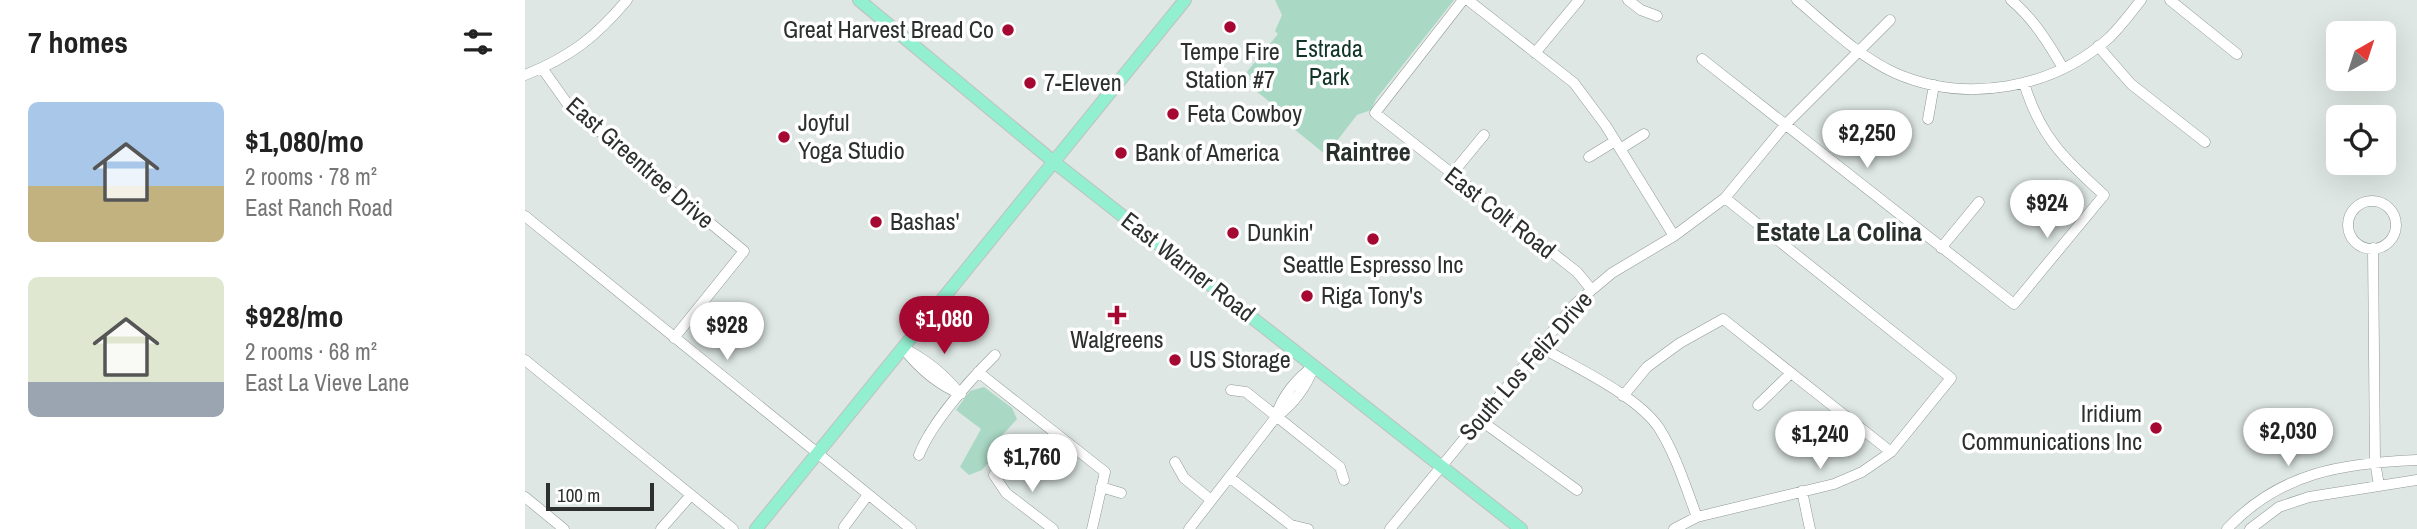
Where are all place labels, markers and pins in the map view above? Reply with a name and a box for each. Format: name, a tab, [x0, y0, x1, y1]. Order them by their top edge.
place label: Great Harvest Bread Co	[783, 13, 994, 45]
marker: Tempe Fire Station #7	[1222, 19, 1238, 35]
marker: Great Harvest Bread Co	[1000, 22, 1016, 38]
place label: Tempe Fire Station #7	[1180, 35, 1280, 95]
place label: 7-Eleven	[1044, 66, 1122, 98]
marker: 7-Eleven	[1022, 75, 1038, 91]
place label: Feta Cowboy	[1187, 97, 1302, 129]
place label: Joyful Yoga Studio	[798, 106, 905, 166]
marker: Feta Cowboy	[1165, 106, 1181, 122]
pin: $2,250	[1810, 110, 1924, 170]
marker: Joyful Yoga Studio	[776, 129, 792, 145]
place label: Bank of America	[1135, 136, 1279, 168]
marker: Bank of America	[1113, 145, 1129, 161]
pin: $924	[2006, 180, 2088, 240]
place label: Bashas'	[890, 205, 959, 237]
marker: Bashas'	[868, 214, 884, 230]
place label: Dunkin'	[1247, 216, 1313, 248]
marker: Dunkin'	[1225, 225, 1241, 241]
marker: Seattle Espresso Inc	[1365, 231, 1381, 247]
place label: Seattle Espresso Inc	[1283, 248, 1463, 280]
place label: Riga Tony's	[1321, 279, 1423, 311]
marker: Riga Tony's	[1299, 288, 1315, 304]
pin: $1,080	[887, 296, 1001, 356]
pin: $928	[686, 302, 768, 362]
marker: Walgreens	[1109, 307, 1125, 323]
place label: Walgreens	[1070, 323, 1164, 355]
place label: US Storage	[1189, 343, 1291, 375]
marker: US Storage	[1167, 352, 1183, 368]
place label: Iridium Communications Inc	[1962, 397, 2142, 457]
pin: $2,030	[2231, 408, 2345, 468]
pin: $1,240	[1763, 412, 1877, 471]
marker: Iridium Communications Inc	[2148, 420, 2164, 436]
pin: $1,760	[975, 434, 1089, 494]

